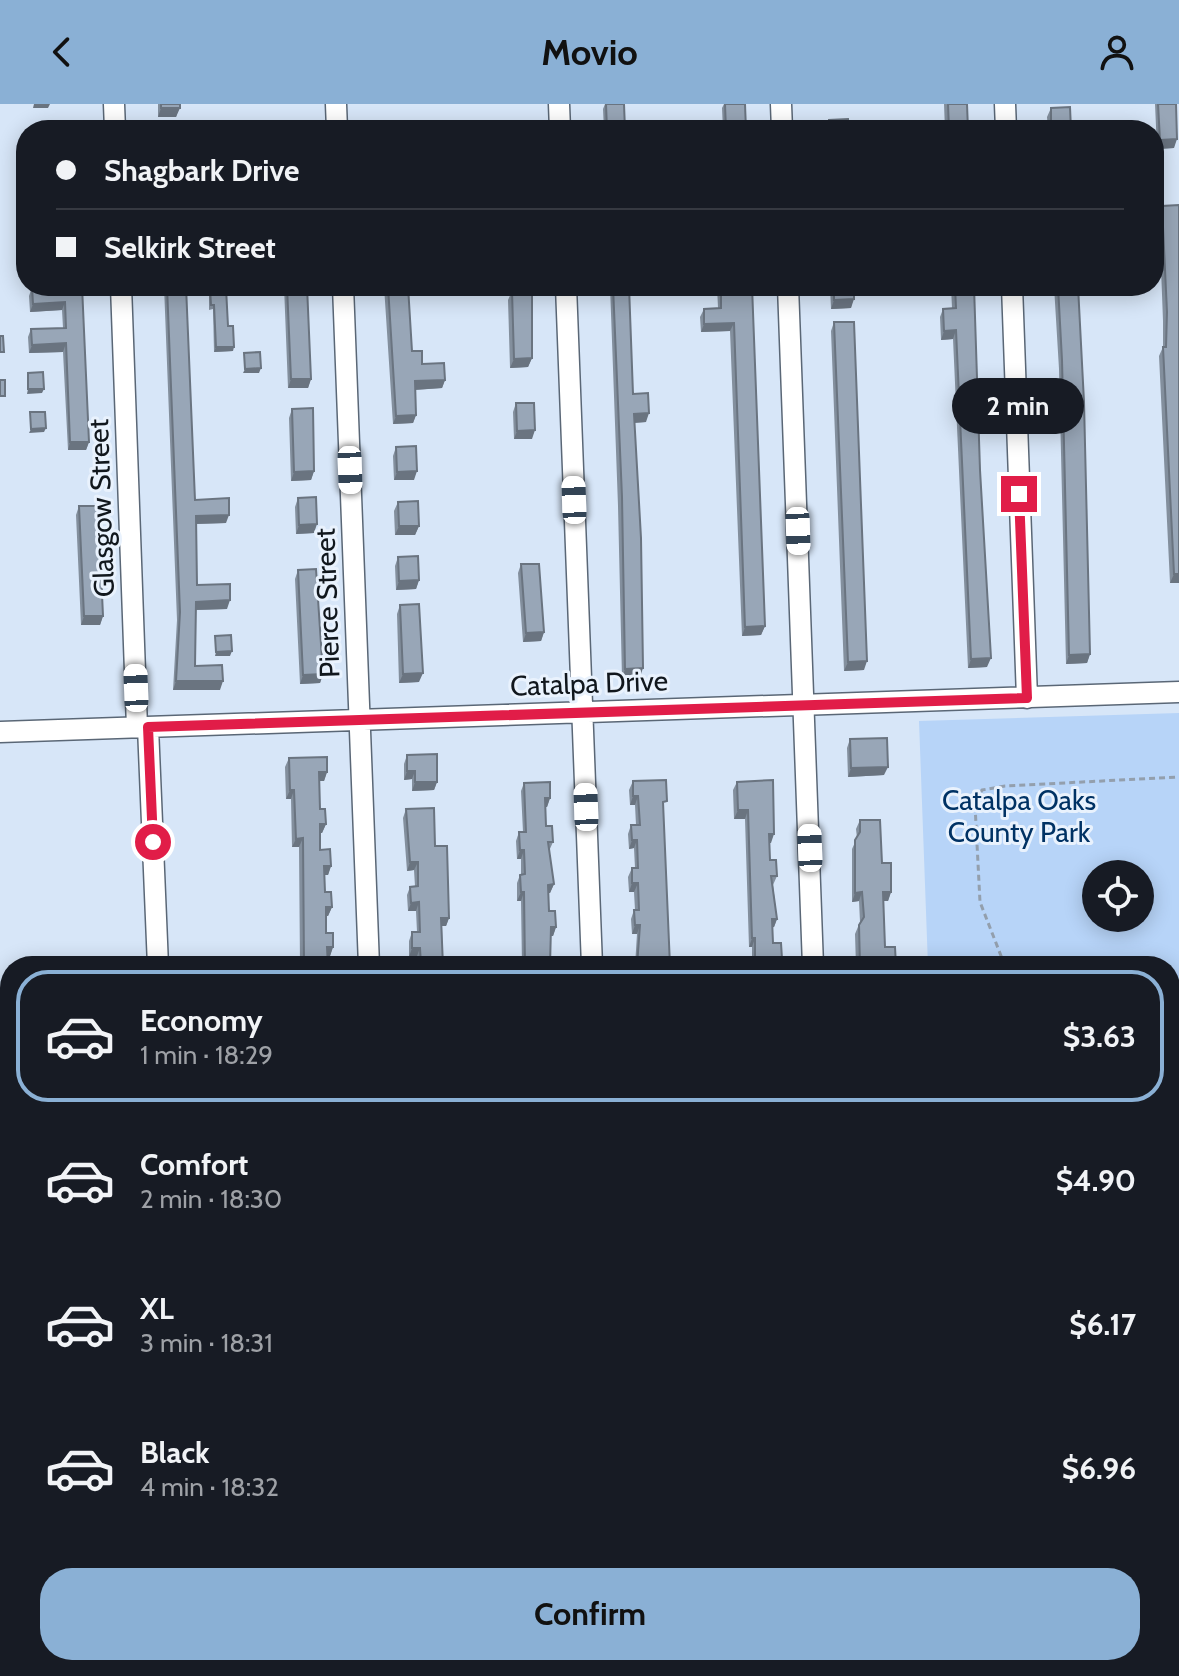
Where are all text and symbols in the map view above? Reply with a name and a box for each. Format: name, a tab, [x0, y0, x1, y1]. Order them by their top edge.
icon: back	[40, 30, 84, 74]
text: Movio	[541, 30, 638, 74]
icon: person	[1095, 30, 1139, 74]
text: Shagbark Drive	[104, 152, 300, 189]
text: Selkirk Street	[104, 229, 276, 266]
callout: 2 min	[953, 378, 1085, 434]
text: 2 min	[987, 390, 1049, 422]
street label: Glasgow Street	[81, 418, 121, 598]
car	[337, 446, 363, 494]
car	[561, 476, 587, 524]
route end	[1001, 476, 1037, 512]
car	[785, 507, 811, 555]
street label: Pierce Street	[307, 528, 347, 678]
street label: Catalpa Drive	[509, 663, 669, 703]
car	[123, 664, 149, 712]
car	[573, 783, 599, 831]
park label: Catalpa Oaks County Park	[942, 783, 1096, 849]
route start	[135, 824, 171, 860]
car	[797, 824, 823, 872]
map controls	[1082, 860, 1154, 932]
button: locate	[1082, 860, 1154, 932]
icon: car	[44, 1000, 116, 1072]
text: Economy	[140, 1002, 263, 1039]
text: $3.63	[1063, 1018, 1136, 1055]
text: 1 min · 18:29	[140, 1039, 273, 1071]
icon: car	[44, 1144, 116, 1216]
text: Comfort	[140, 1146, 248, 1183]
text: $4.90	[1056, 1162, 1136, 1199]
text: 2 min · 18:30	[140, 1183, 282, 1215]
icon: car	[44, 1288, 116, 1360]
text: XL	[140, 1290, 174, 1327]
text: $6.17	[1069, 1306, 1136, 1343]
text: 3 min · 18:31	[140, 1327, 273, 1359]
icon: car	[44, 1432, 116, 1504]
text: Black	[140, 1434, 210, 1471]
text: $6.96	[1062, 1450, 1136, 1487]
text: 4 min · 18:32	[140, 1471, 279, 1503]
button: Confirm	[40, 1568, 1140, 1660]

